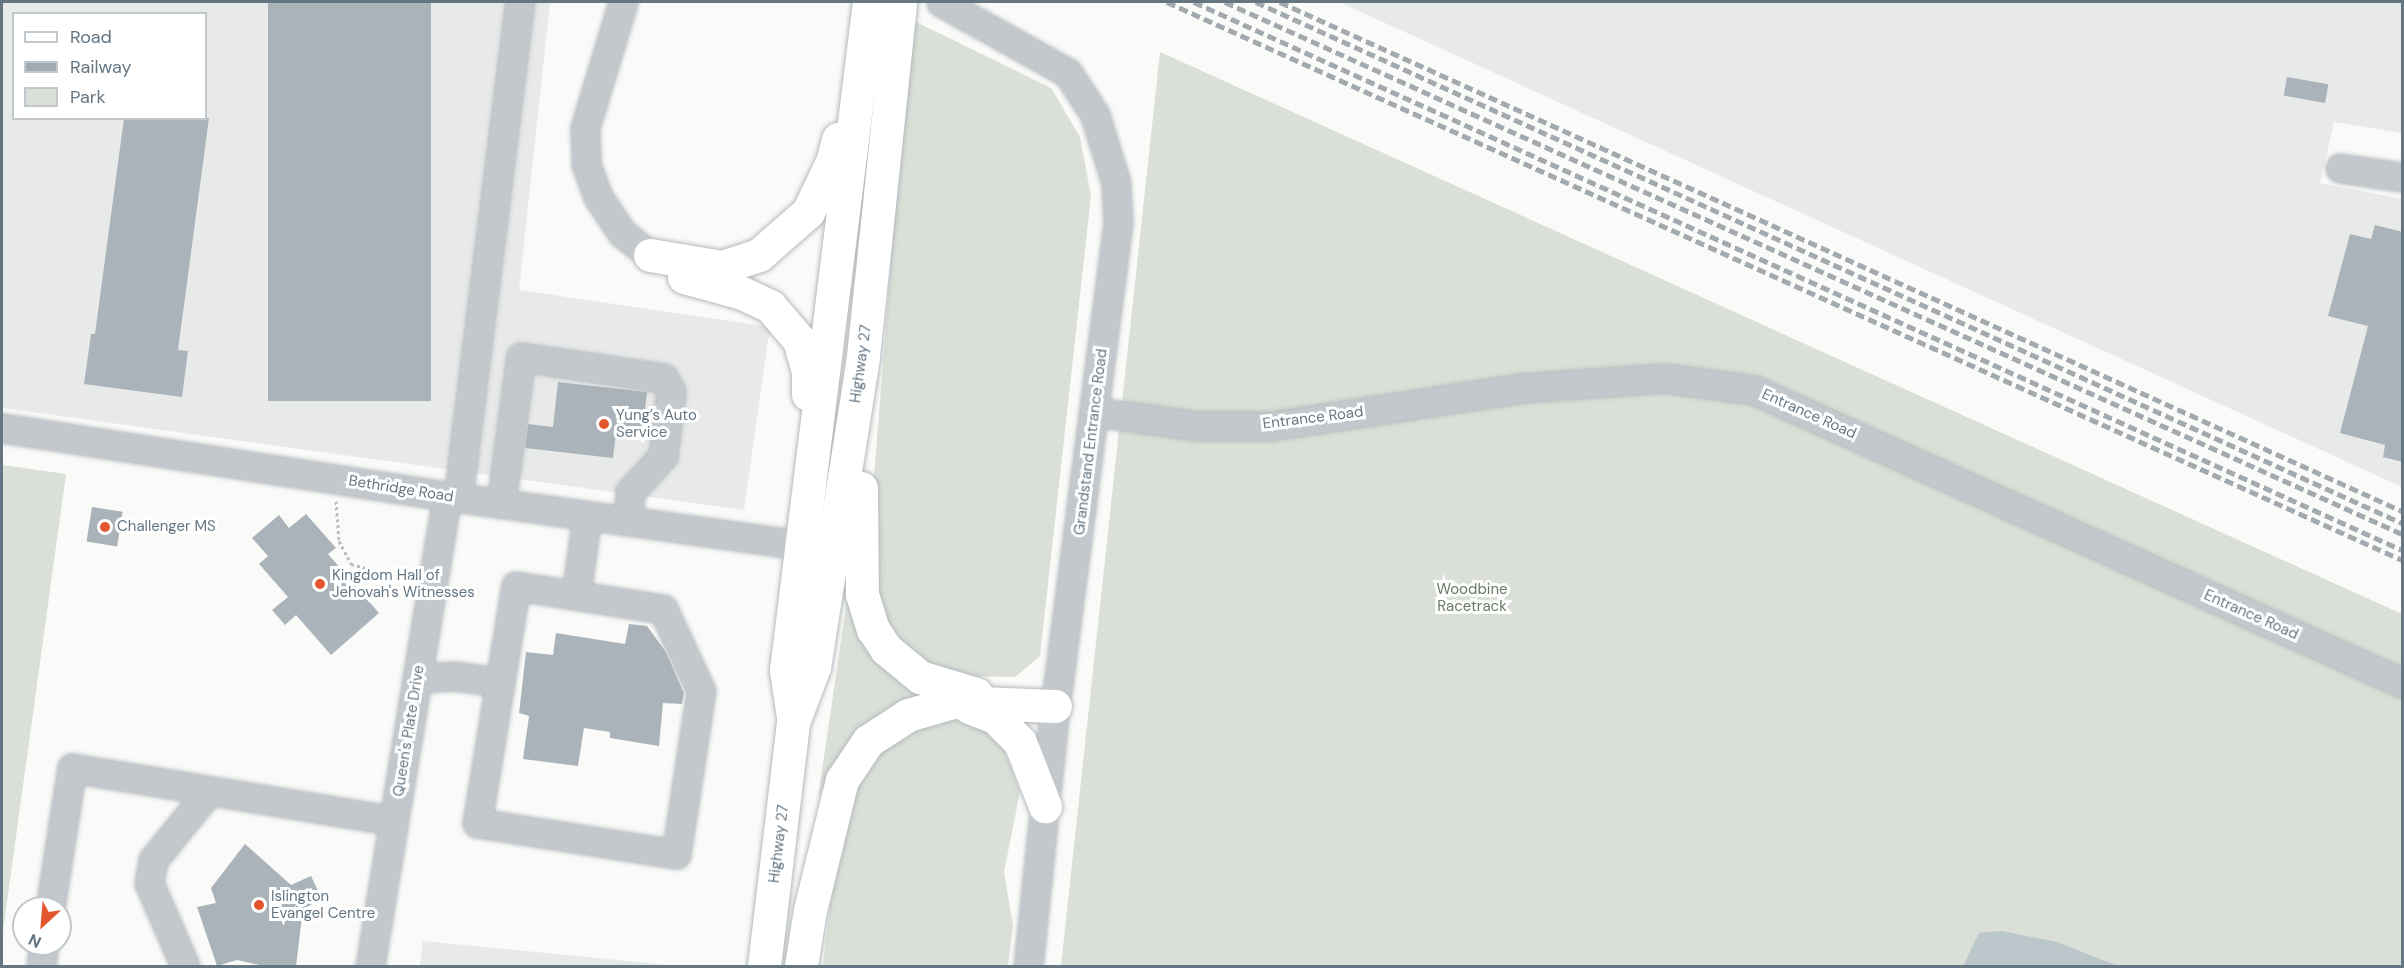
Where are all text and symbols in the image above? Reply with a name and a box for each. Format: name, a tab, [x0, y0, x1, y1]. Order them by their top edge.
legend	[12, 12, 207, 120]
text: Road	[70, 25, 112, 49]
text: Railway	[70, 55, 132, 79]
text: Park	[70, 85, 106, 109]
street label: Highway 27	[847, 324, 875, 404]
street label: Grandstand Entrance Road	[1071, 348, 1111, 536]
street label: Entrance Road	[1759, 385, 1859, 443]
street label: Entrance Road	[1262, 403, 1364, 433]
place label: Yung’s Auto Service	[616, 406, 697, 441]
marker: Yung’s Auto Service	[597, 417, 611, 431]
street label: Bethridge Road	[347, 472, 455, 506]
place label: Challenger MS	[117, 518, 216, 536]
marker: Challenger MS	[98, 520, 112, 534]
place label: Kingdom Hall of Jehovah's Witnesses	[332, 566, 475, 601]
marker: Kingdom Hall of Jehovah's Witnesses	[313, 577, 327, 591]
park label: Woodbine Racetrack	[1436, 580, 1508, 615]
street label: Entrance Road	[2201, 586, 2301, 644]
street label: Queen's Plate Drive	[390, 664, 428, 798]
street label: Highway 27	[765, 804, 793, 884]
place label: Islington Evangel Centre	[271, 887, 375, 922]
north arrow	[12, 896, 72, 956]
marker: Islington Evangel Centre	[252, 898, 266, 912]
text: N	[25, 929, 45, 953]

